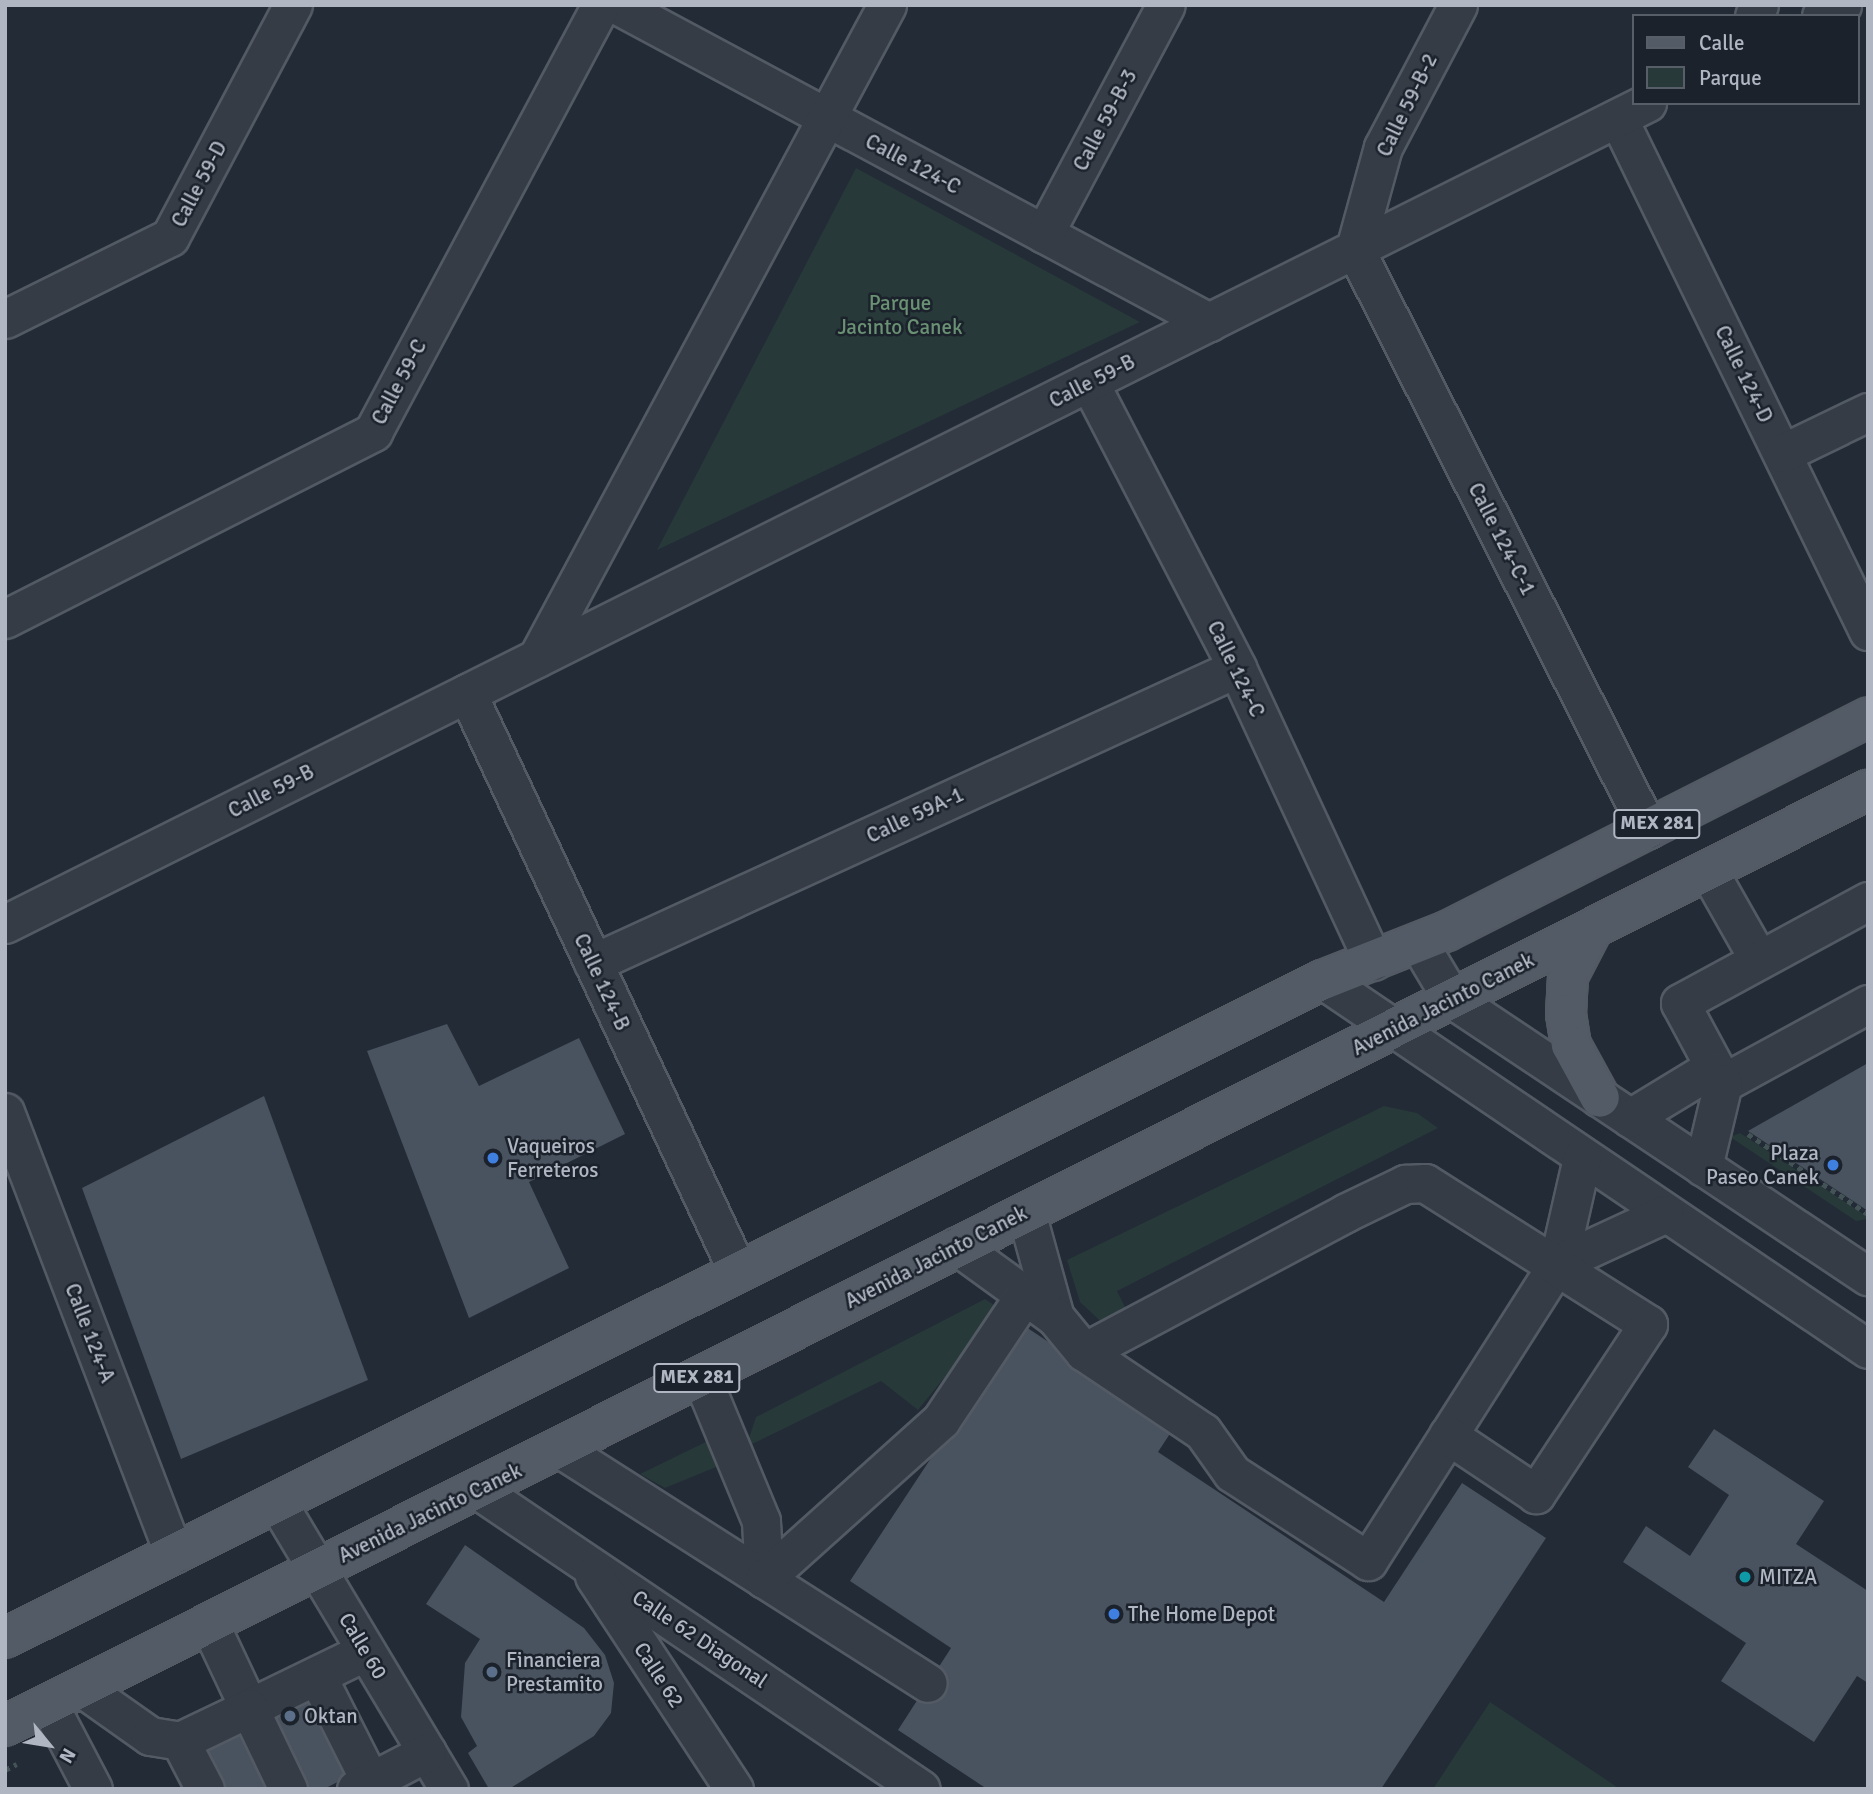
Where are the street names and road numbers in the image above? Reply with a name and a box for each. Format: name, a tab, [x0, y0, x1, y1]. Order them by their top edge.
street label: Calle 59-B-2	[1371, 49, 1443, 161]
street label: Calle 59-B-3	[1068, 65, 1142, 175]
street label: Calle 124-C	[861, 128, 965, 200]
street label: Calle 59-D	[166, 137, 232, 231]
street label: Calle 124-D	[1710, 321, 1778, 427]
street label: Calle 59-C	[366, 335, 432, 429]
street label: Calle 59-B	[1045, 349, 1139, 413]
street label: Calle 124-C-1	[1463, 479, 1541, 599]
street label: Calle 124-C	[1202, 617, 1270, 721]
street label: Calle 59-B	[224, 759, 318, 823]
street label: Calle 59A-1	[862, 782, 968, 848]
road number: MEX 281	[1613, 808, 1701, 839]
street label: Calle 124-B	[569, 929, 635, 1035]
street label: Avenida Jacinto Canek	[1348, 947, 1538, 1061]
street label: Avenida Jacinto Canek	[841, 1200, 1031, 1314]
street label: Calle 124-A	[60, 1280, 120, 1386]
road number: MEX 281	[653, 1362, 741, 1394]
street label: Avenida Jacinto Canek	[334, 1458, 526, 1568]
street label: Calle 62 Diagonal	[628, 1584, 772, 1694]
street label: Calle 60	[333, 1608, 393, 1684]
street label: Calle 62	[629, 1638, 689, 1712]

